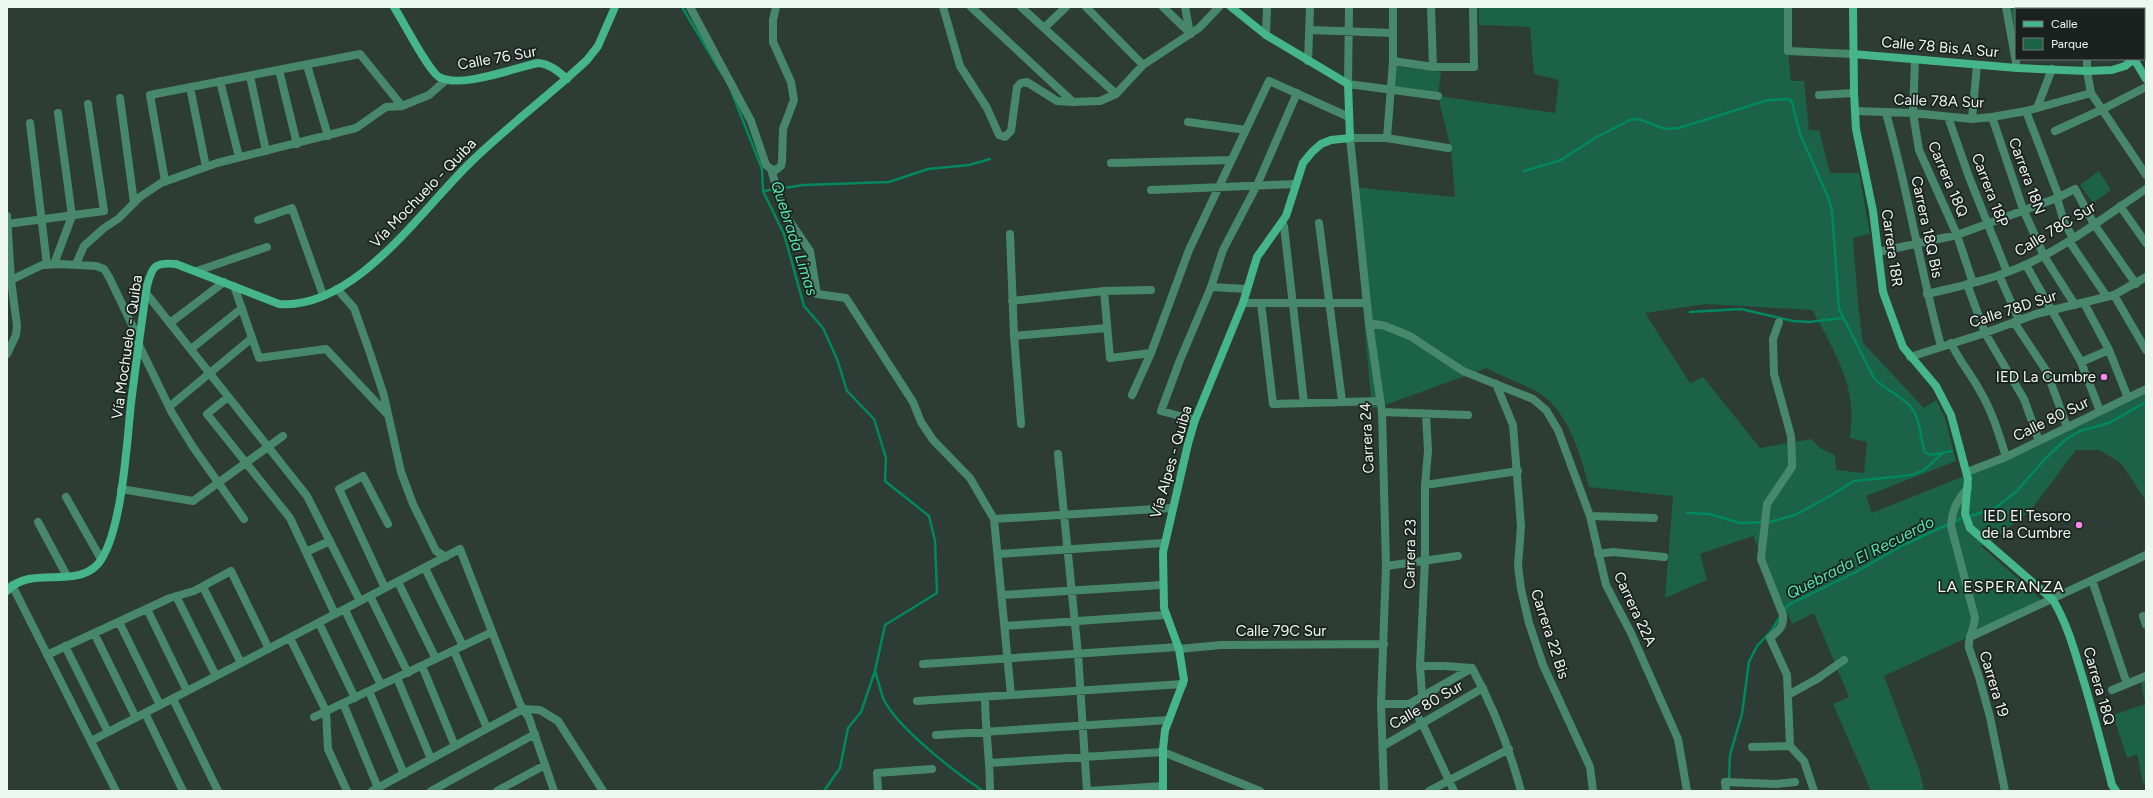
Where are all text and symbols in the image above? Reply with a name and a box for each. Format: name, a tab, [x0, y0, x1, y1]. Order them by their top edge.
legend	[2015, 8, 2145, 60]
text: Calle	[2051, 17, 2078, 31]
street label: Calle 78 Bis A Sur	[1881, 33, 1999, 61]
text: Parque	[2051, 37, 2089, 51]
street label: Calle 76 Sur	[456, 42, 538, 74]
street label: Calle 78A Sur	[1893, 90, 1985, 112]
street label: Vía Mochuelo - Quiba	[366, 134, 480, 252]
street label: Carrera 18N	[2005, 135, 2049, 217]
street label: Carrera 18Q	[1924, 139, 1972, 219]
street label: Carrera 18P	[1968, 151, 2012, 230]
street label: Carrera 18Q Bis	[1907, 174, 1947, 280]
water label: Quebrada Limas	[767, 178, 822, 298]
street label: Calle 78C Sur	[2011, 198, 2099, 260]
street label: Carrera 18R	[1878, 208, 1906, 288]
street label: Vía Mochuelo - Quiba	[108, 274, 146, 420]
street label: Calle 78D Sur	[1967, 286, 2059, 332]
place label: IED La Cumbre	[1996, 368, 2096, 386]
marker: IED La Cumbre	[2099, 372, 2109, 382]
street label: Calle 80 Sur	[2010, 393, 2092, 445]
street label: Carrera 24	[1356, 402, 1378, 474]
street label: Vía Alpes - Quiba	[1146, 404, 1196, 520]
place label: IED El Tesoro de la Cumbre	[1982, 507, 2071, 542]
water label: Quebrada El Recuerdo	[1783, 512, 1937, 603]
street label: Carrera 23	[1400, 519, 1420, 589]
marker: IED El Tesoro de la Cumbre	[2074, 520, 2084, 530]
street label: Carrera 22A	[1610, 569, 1660, 649]
district label: LA ESPERANZA	[1937, 577, 2065, 596]
street label: Carrera 22 Bis	[1527, 587, 1573, 681]
street label: Calle 79C Sur	[1236, 622, 1326, 640]
street label: Carrera 18Q	[2079, 645, 2119, 727]
street label: Carrera 19	[1975, 649, 2013, 719]
street label: Calle 80 Sur	[1386, 677, 1466, 733]

